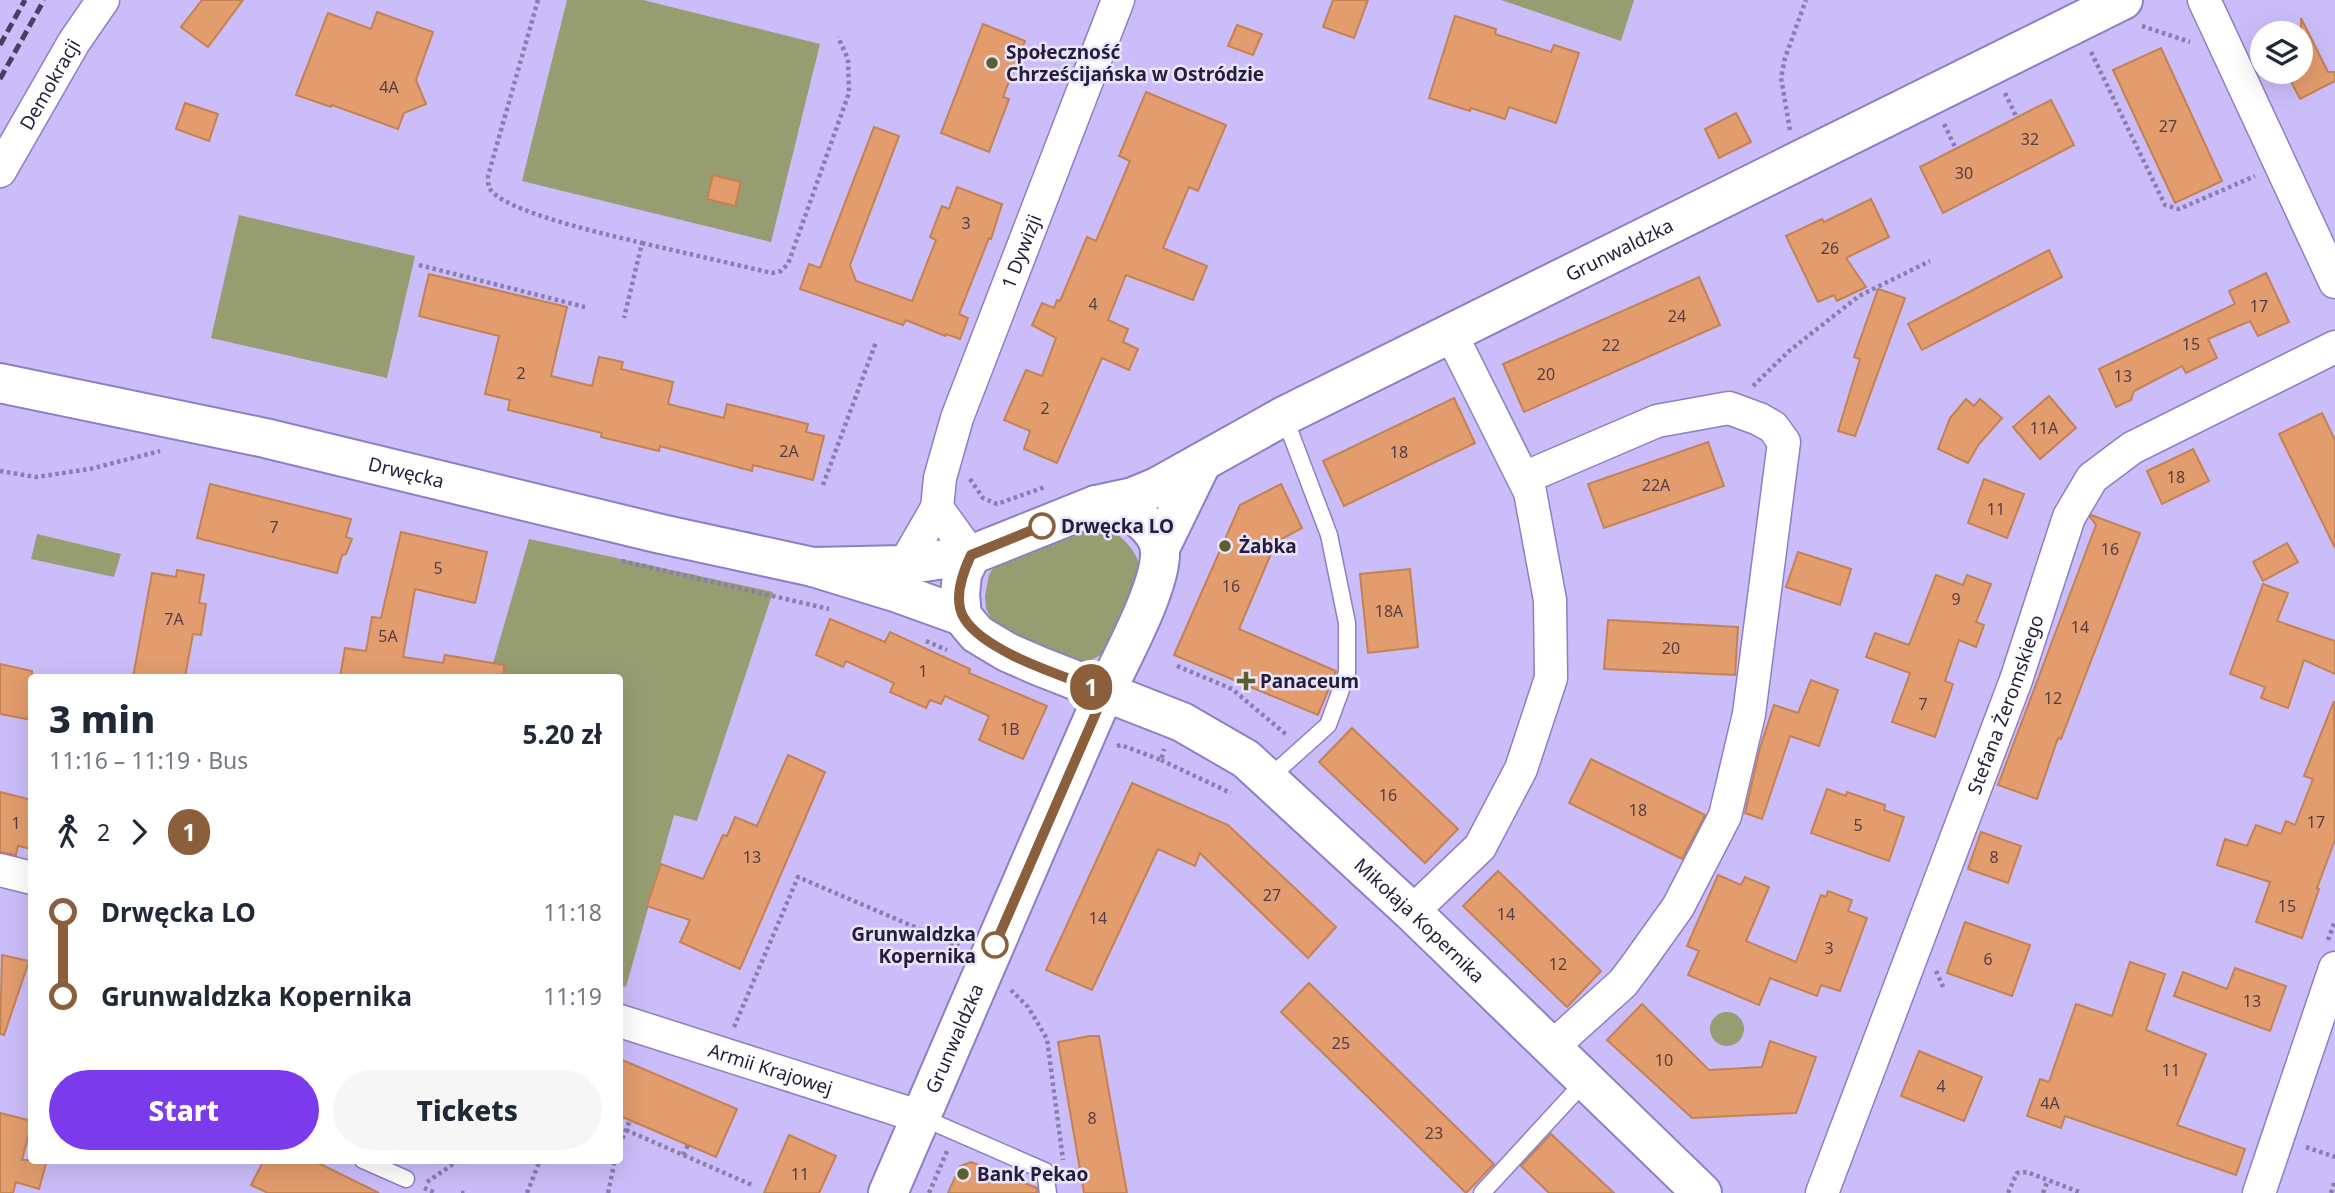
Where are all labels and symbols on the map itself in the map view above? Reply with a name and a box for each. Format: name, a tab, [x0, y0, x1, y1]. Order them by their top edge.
street label: Demokracji	[13, 34, 86, 135]
place label: Społeczność Chrześcijańska w Ostródzie	[1006, 39, 1264, 87]
marker: Społeczność Chrześcijańska w Ostródzie	[984, 55, 1000, 71]
house number: 4A	[379, 76, 399, 98]
house number: 27	[2159, 115, 2177, 137]
house number: 32	[2021, 128, 2039, 150]
house number: 30	[1955, 162, 1973, 184]
street label: 1 Dywizji	[995, 210, 1047, 293]
house number: 3	[961, 212, 971, 234]
street label: Grunwaldzka	[1561, 212, 1678, 287]
house number: 26	[1821, 237, 1839, 259]
house number: 4	[1088, 293, 1098, 315]
house number: 17	[2250, 295, 2268, 317]
house number: 24	[1668, 305, 1686, 327]
house number: 15	[2182, 333, 2200, 355]
house number: 22	[1602, 334, 1620, 356]
house number: 2	[516, 362, 526, 384]
house number: 20	[1537, 363, 1555, 385]
house number: 13	[2114, 365, 2132, 387]
house number: 2	[1040, 397, 1050, 419]
house number: 11A	[2030, 417, 2059, 439]
house number: 2A	[779, 440, 799, 462]
house number: 18	[1390, 441, 1408, 463]
street label: Drwęcka	[366, 450, 447, 494]
house number: 18	[2167, 466, 2185, 488]
house number: 22A	[1642, 474, 1671, 496]
house number: 11	[1987, 498, 2005, 520]
marker: Drwęcka LO	[1029, 513, 1055, 539]
place label: Drwęcka LO	[1061, 513, 1174, 539]
house number: 7	[269, 516, 279, 538]
place label: Żabka	[1239, 533, 1297, 559]
marker: Żabka	[1217, 538, 1233, 554]
house number: 16	[2101, 538, 2119, 560]
house number: 5	[433, 557, 443, 579]
house number: 16	[1222, 575, 1240, 597]
house number: 9	[1951, 588, 1961, 610]
house number: 18A	[1375, 600, 1404, 622]
house number: 7A	[164, 608, 184, 630]
street label: Stefana Żeromskiego	[1961, 611, 2049, 798]
house number: 14	[2071, 616, 2089, 638]
house number: 5A	[378, 625, 398, 647]
house number: 20	[1662, 637, 1680, 659]
house number: 1	[918, 660, 928, 682]
line badge: 1	[1068, 664, 1114, 710]
place label: Panaceum	[1260, 668, 1359, 694]
marker: Panaceum	[1238, 673, 1254, 689]
house number: 12	[2044, 687, 2062, 709]
house number: 7	[1918, 693, 1928, 715]
house number: 1B	[1000, 718, 1020, 740]
house number: 16	[1379, 784, 1397, 806]
house number: 18	[1629, 799, 1647, 821]
house number: 17	[2307, 811, 2325, 833]
house number: 1	[11, 812, 21, 834]
house number: 5	[1853, 814, 1863, 836]
house number: 13	[743, 846, 761, 868]
house number: 8	[1989, 846, 1999, 868]
street label: Mikołaja Kopernika	[1349, 852, 1490, 989]
house number: 27	[1263, 884, 1281, 906]
house number: 15	[2278, 895, 2296, 917]
house number: 14	[1497, 903, 1515, 925]
house number: 14	[1089, 907, 1107, 929]
place label: Grunwaldzka Kopernika	[851, 921, 976, 969]
marker: Grunwaldzka Kopernika	[982, 932, 1008, 958]
house number: 3	[1824, 937, 1834, 959]
house number: 6	[1983, 948, 1993, 970]
house number: 12	[1549, 953, 1567, 975]
street label: Grunwaldzka	[919, 980, 989, 1097]
house number: 13	[2243, 990, 2261, 1012]
house number: 25	[1332, 1032, 1350, 1054]
street label: Armii Krajowej	[705, 1037, 836, 1101]
house number: 10	[1655, 1049, 1673, 1071]
house number: 11	[2162, 1059, 2180, 1081]
house number: 4	[1936, 1075, 1946, 1097]
house number: 4A	[2040, 1092, 2060, 1114]
house number: 8	[1087, 1107, 1097, 1129]
house number: 23	[1425, 1122, 1443, 1144]
place label: Bank Pekao	[977, 1161, 1088, 1187]
house number: 11	[791, 1163, 809, 1185]
marker: Bank Pekao	[955, 1166, 971, 1182]

